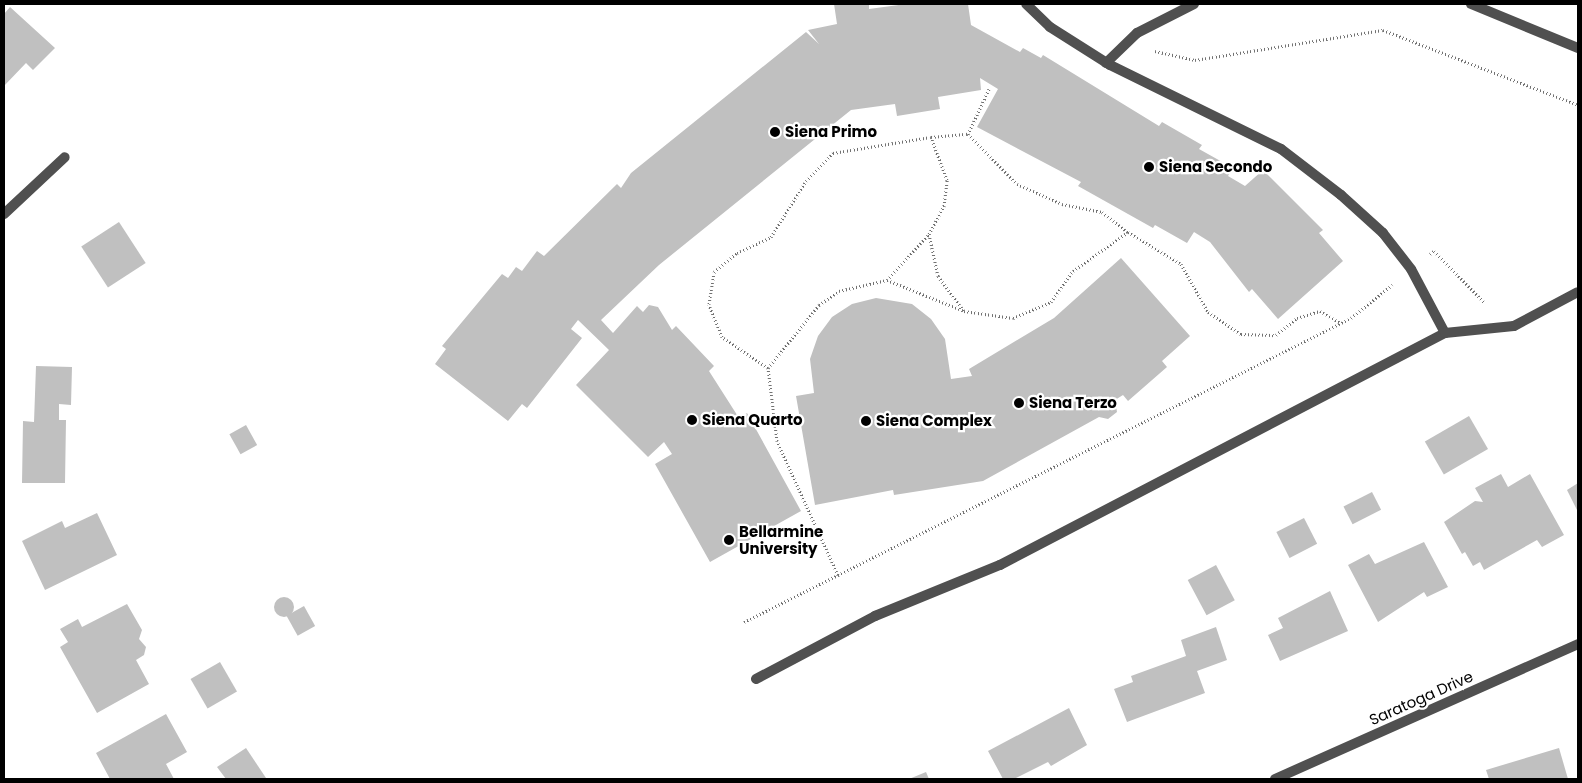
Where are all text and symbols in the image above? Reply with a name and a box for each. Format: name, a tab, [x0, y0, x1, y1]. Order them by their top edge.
place label: Siena Primo	[785, 123, 877, 141]
marker: Siena Primo	[769, 126, 781, 138]
place label: Siena Secondo	[1159, 158, 1272, 176]
marker: Siena Secondo	[1143, 161, 1155, 173]
place label: Siena Terzo	[1029, 394, 1117, 412]
marker: Siena Terzo	[1013, 397, 1025, 409]
place label: Siena Quarto	[702, 411, 803, 429]
place label: Siena Complex	[876, 412, 992, 430]
marker: Siena Quarto	[686, 414, 698, 426]
marker: Siena Complex	[860, 415, 872, 427]
place label: Bellarmine University	[739, 522, 823, 557]
marker: Bellarmine University	[723, 534, 735, 546]
street label: Saratoga Drive	[1366, 667, 1476, 729]

